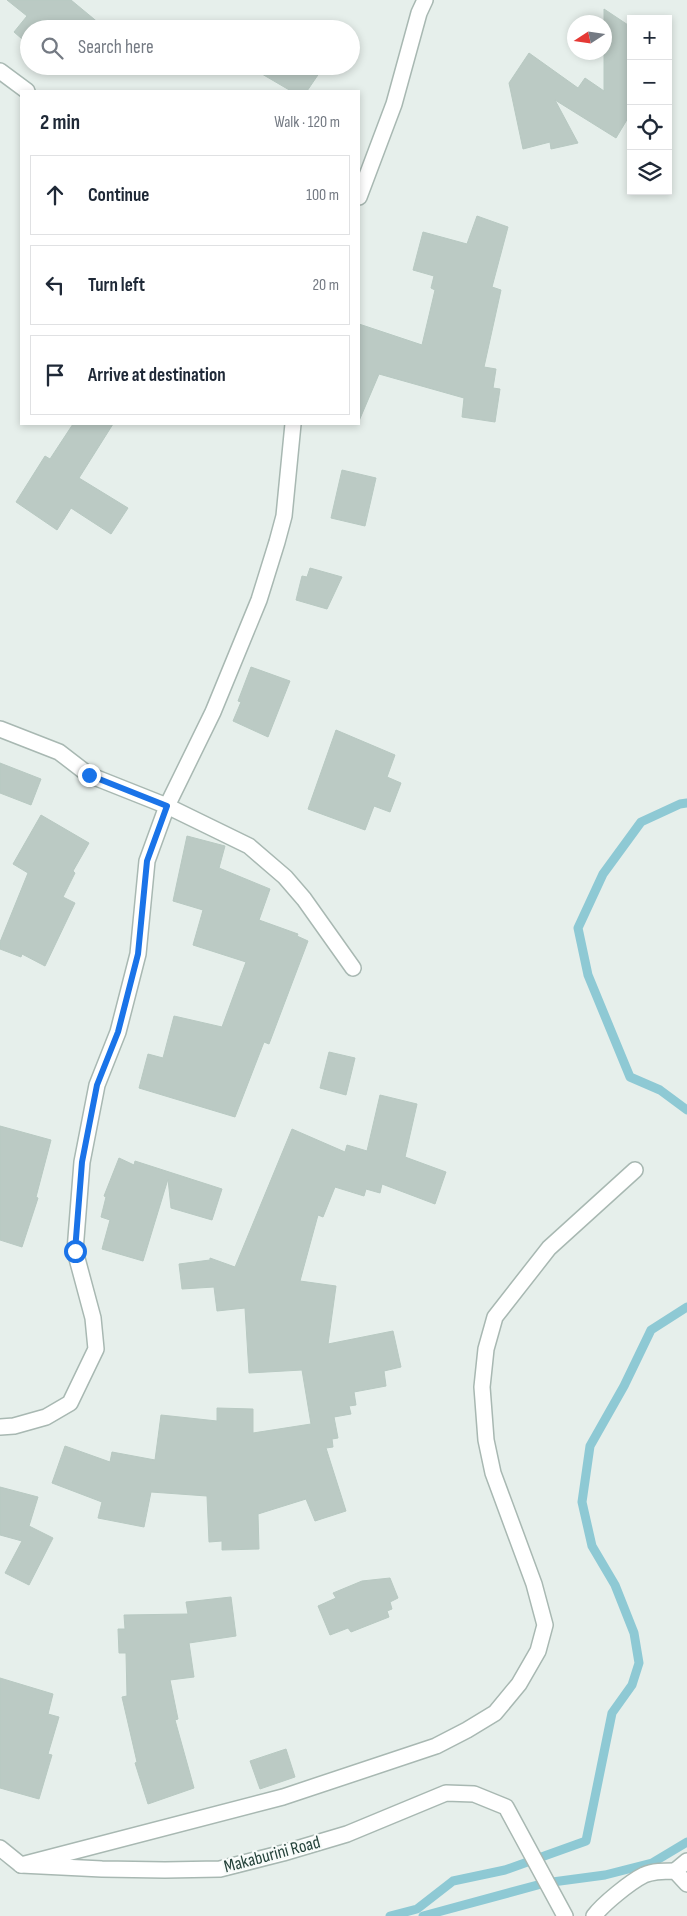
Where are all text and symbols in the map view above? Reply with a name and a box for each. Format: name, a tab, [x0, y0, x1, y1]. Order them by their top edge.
north arrow	[567, 15, 612, 60]
map controls	[627, 15, 672, 195]
button: +	[627, 15, 672, 60]
search box	[20, 20, 360, 75]
icon: search	[38, 34, 66, 62]
text: Search here	[78, 36, 154, 59]
button: −	[627, 60, 672, 105]
button: locate	[627, 105, 672, 150]
text: 2 min	[40, 110, 80, 135]
text: Walk · 120 m	[274, 113, 340, 132]
button: layers	[627, 150, 672, 195]
icon: ahead	[41, 181, 69, 209]
text: Continue	[88, 184, 149, 207]
text: 100 m	[306, 186, 339, 205]
icon: left	[41, 271, 69, 299]
text: Turn left	[88, 274, 145, 297]
text: 20 m	[312, 276, 339, 295]
icon: arrive	[41, 361, 69, 389]
text: Arrive at destination	[88, 364, 226, 387]
route end	[78, 764, 101, 787]
route start	[64, 1240, 87, 1263]
street label: Makaburini Road	[222, 1832, 323, 1877]

